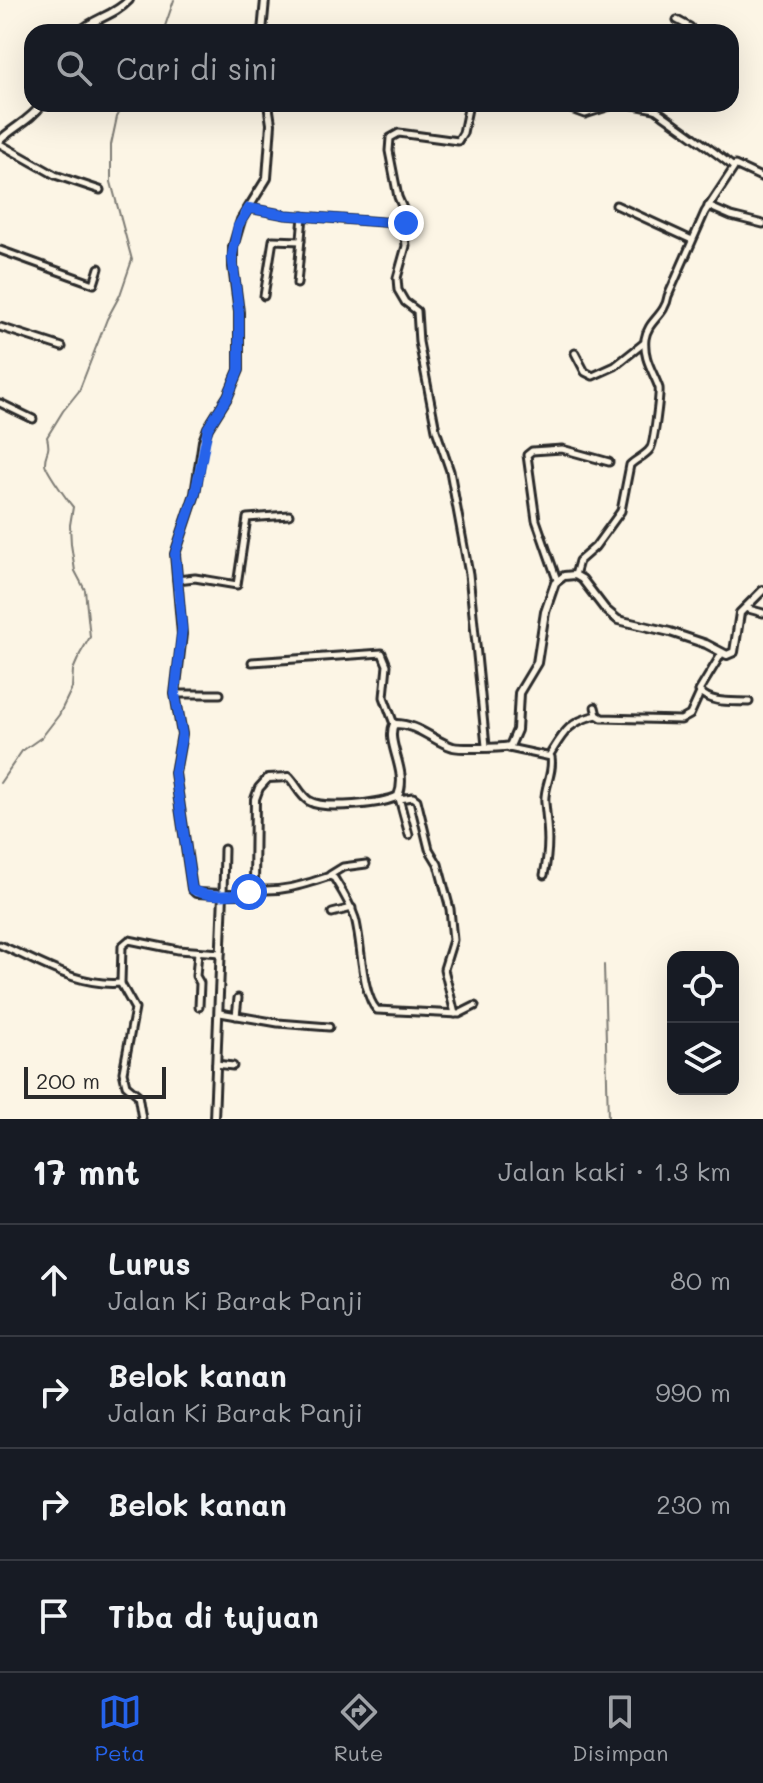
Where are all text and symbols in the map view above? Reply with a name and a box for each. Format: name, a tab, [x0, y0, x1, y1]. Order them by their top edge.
search box	[24, 24, 739, 112]
icon: search	[52, 46, 96, 90]
text: Cari di sini	[116, 48, 277, 88]
route end	[388, 205, 424, 241]
route start	[231, 874, 267, 910]
map controls	[667, 951, 739, 1095]
button: locate	[667, 951, 739, 1023]
button: layers	[667, 1023, 739, 1095]
scale bar	[24, 1063, 166, 1099]
text: 200 m	[36, 1066, 100, 1095]
text: 17 mnt	[32, 1149, 140, 1194]
text: Jalan kaki · 1.3 km	[498, 1154, 731, 1188]
text: Lurus	[108, 1243, 191, 1283]
icon: ahead	[32, 1258, 76, 1302]
text: 80 m	[670, 1263, 731, 1297]
text: Jalan Ki Barak Panji	[108, 1283, 363, 1317]
text: Belok kanan	[108, 1355, 287, 1395]
icon: right	[32, 1370, 76, 1414]
text: 990 m	[655, 1375, 731, 1409]
text: Jalan Ki Barak Panji	[108, 1395, 363, 1429]
icon: right	[32, 1482, 76, 1526]
text: Belok kanan	[108, 1484, 287, 1524]
text: 230 m	[656, 1487, 731, 1521]
icon: arrive	[32, 1594, 76, 1638]
text: Tiba di tujuan	[108, 1596, 319, 1636]
tab: Peta	[94, 1690, 145, 1767]
tab: Rute	[334, 1690, 383, 1767]
tab: Disimpan	[572, 1690, 669, 1767]

